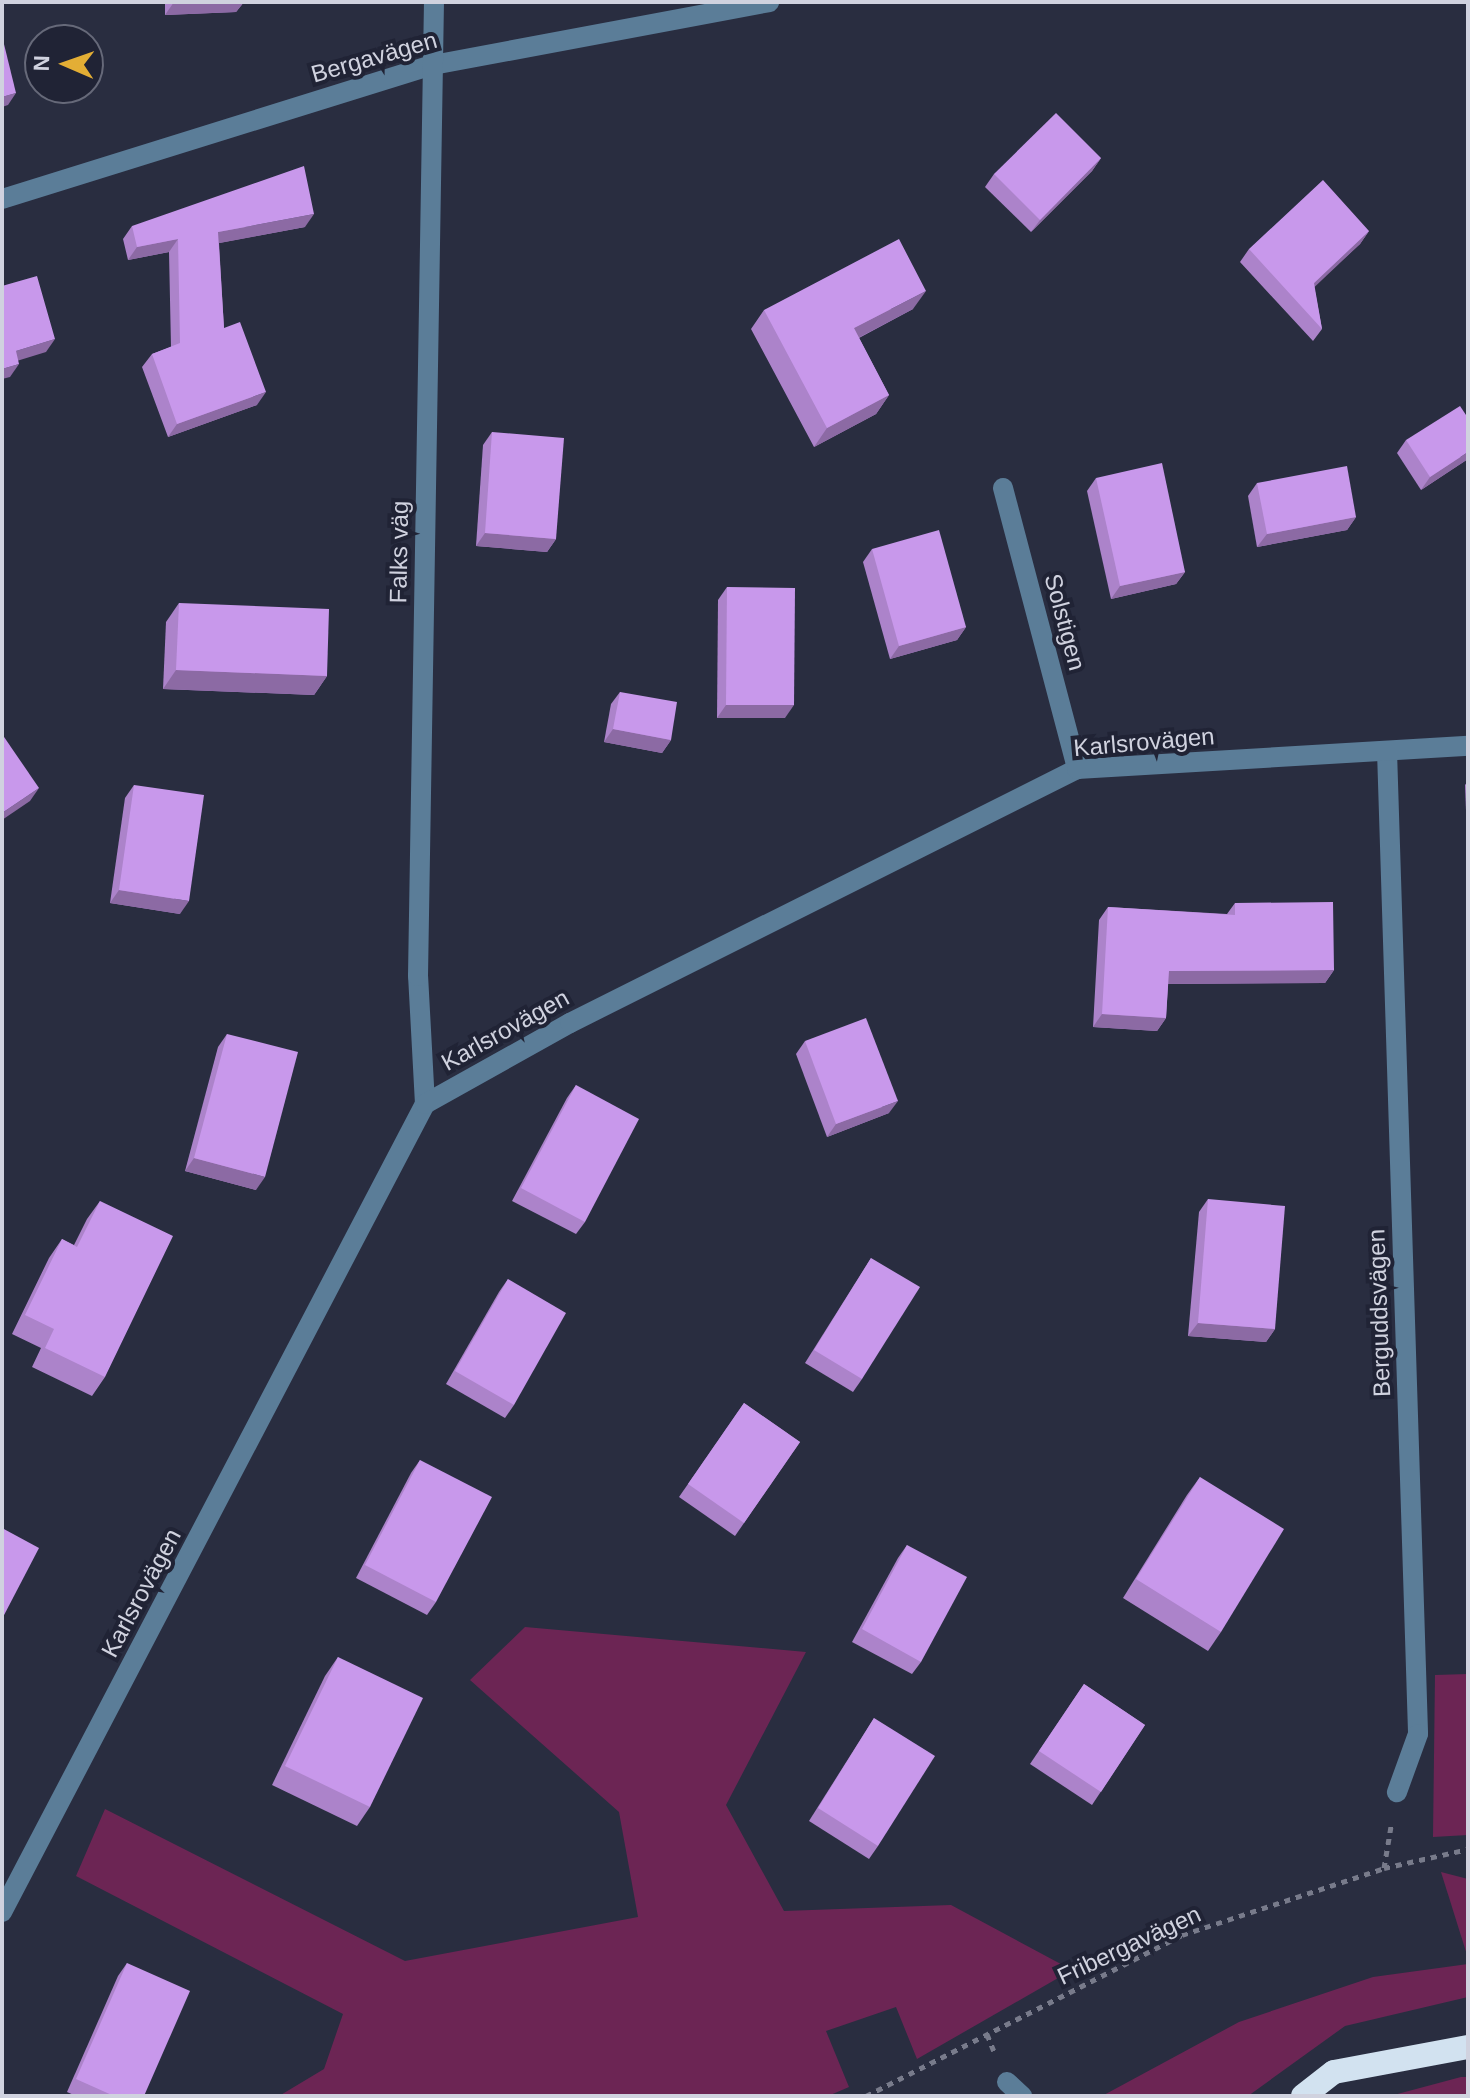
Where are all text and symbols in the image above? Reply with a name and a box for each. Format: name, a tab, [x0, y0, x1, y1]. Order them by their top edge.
north arrow	[24, 24, 104, 104]
street label: Bergavägen	[308, 25, 440, 89]
text: N	[29, 55, 54, 72]
street label: Falks väg	[384, 500, 414, 604]
street label: Solstigen	[1038, 571, 1092, 673]
street label: Karlsrovägen	[1072, 721, 1216, 763]
street label: Karlsrovägen	[436, 983, 574, 1077]
street label: Berguddsvägen	[1362, 1228, 1396, 1398]
street label: Karlsrovägen	[95, 1524, 187, 1662]
street label: Fribergavägen	[1053, 1899, 1205, 1991]

